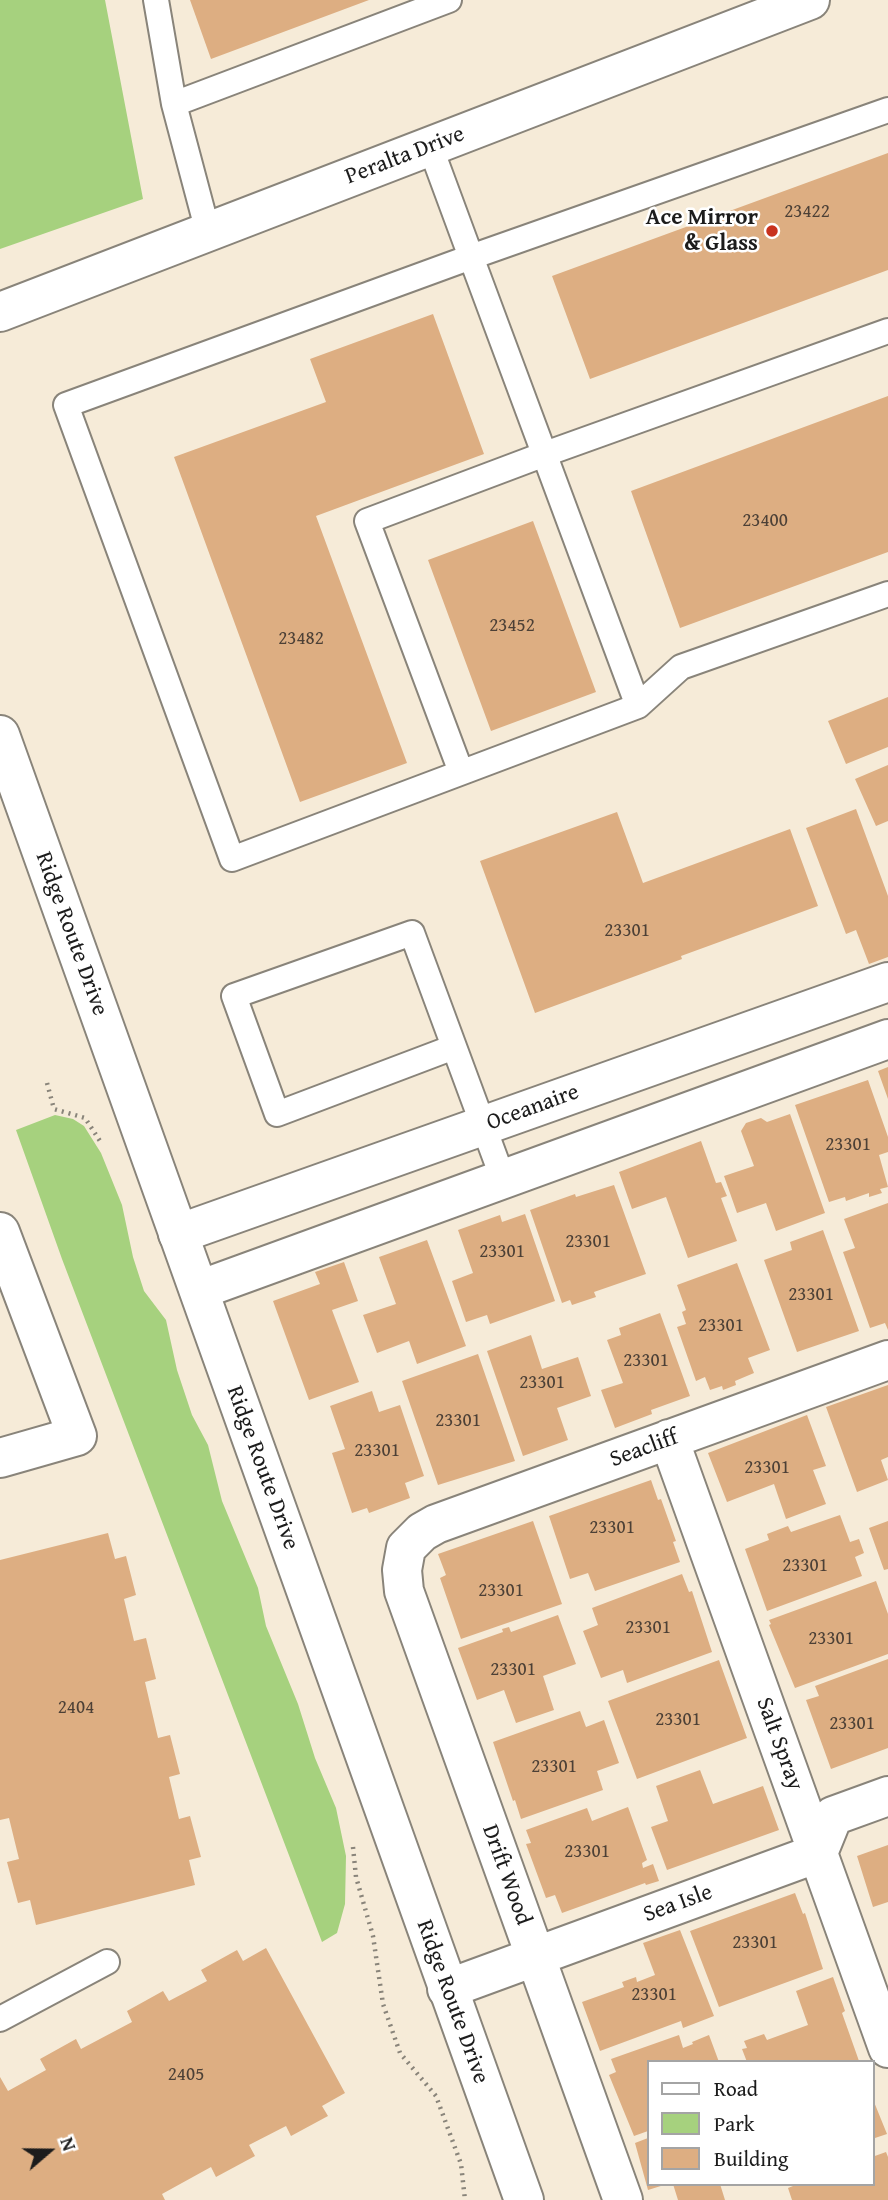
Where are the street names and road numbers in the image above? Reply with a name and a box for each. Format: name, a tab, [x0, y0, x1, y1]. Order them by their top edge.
street label: Peralta Drive	[342, 121, 468, 191]
street label: Ridge Route Drive	[29, 848, 113, 1020]
street label: Oceanaire	[483, 1079, 583, 1137]
street label: Ridge Route Drive	[220, 1382, 304, 1554]
street label: Seacliff	[606, 1424, 682, 1474]
street label: Salt Spray	[749, 1694, 809, 1794]
street label: Drift Wood	[475, 1821, 537, 1929]
street label: Sea Isle	[640, 1879, 716, 1929]
street label: Ridge Route Drive	[410, 1916, 494, 2088]

